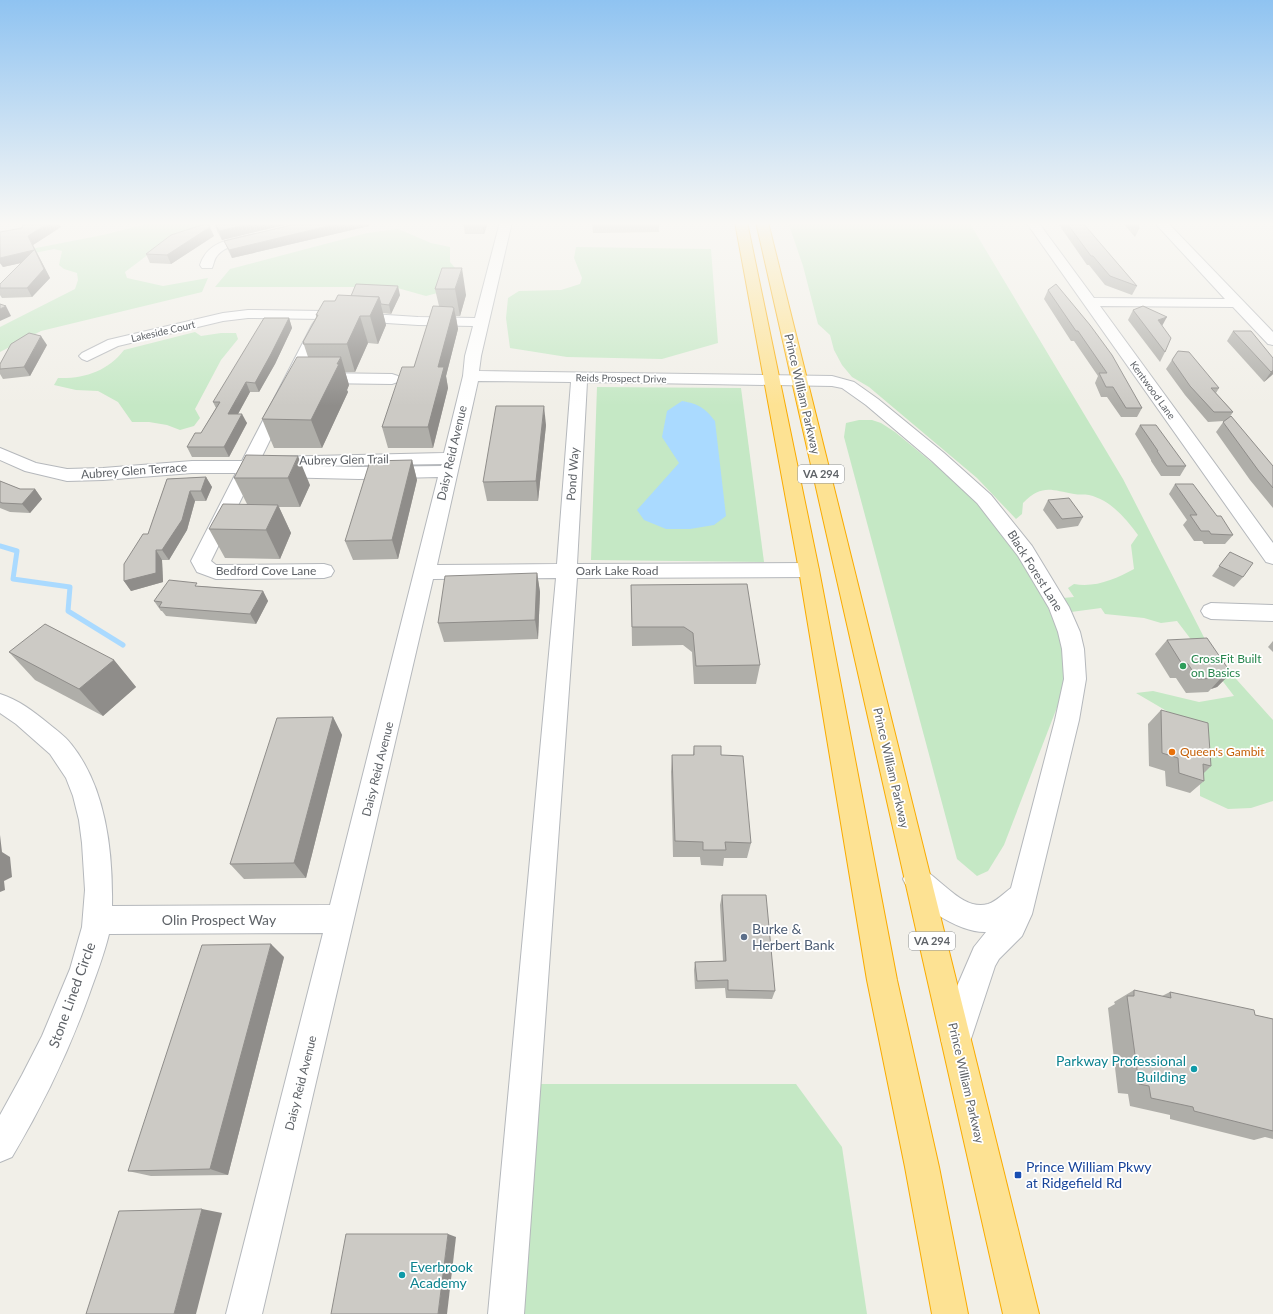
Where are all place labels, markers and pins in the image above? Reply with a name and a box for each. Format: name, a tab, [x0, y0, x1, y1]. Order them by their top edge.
place label: CrossFit Built on Basics	[1191, 651, 1262, 680]
marker: CrossFit Built on Basics	[1178, 661, 1188, 671]
place label: Queen's Gambit	[1180, 744, 1265, 759]
marker: Queen's Gambit	[1167, 747, 1177, 757]
place label: Burke & Herbert Bank	[752, 920, 836, 953]
marker: Burke & Herbert Bank	[739, 932, 749, 942]
place label: Parkway Professional Building	[1056, 1052, 1186, 1085]
marker: Parkway Professional Building	[1189, 1064, 1199, 1074]
place label: Prince William Pkwy at Ridgefield Rd	[1026, 1158, 1152, 1191]
marker: Prince William Pkwy at Ridgefield Rd	[1013, 1170, 1023, 1180]
place label: Everbrook Academy	[410, 1258, 474, 1291]
marker: Everbrook Academy	[397, 1270, 407, 1280]

